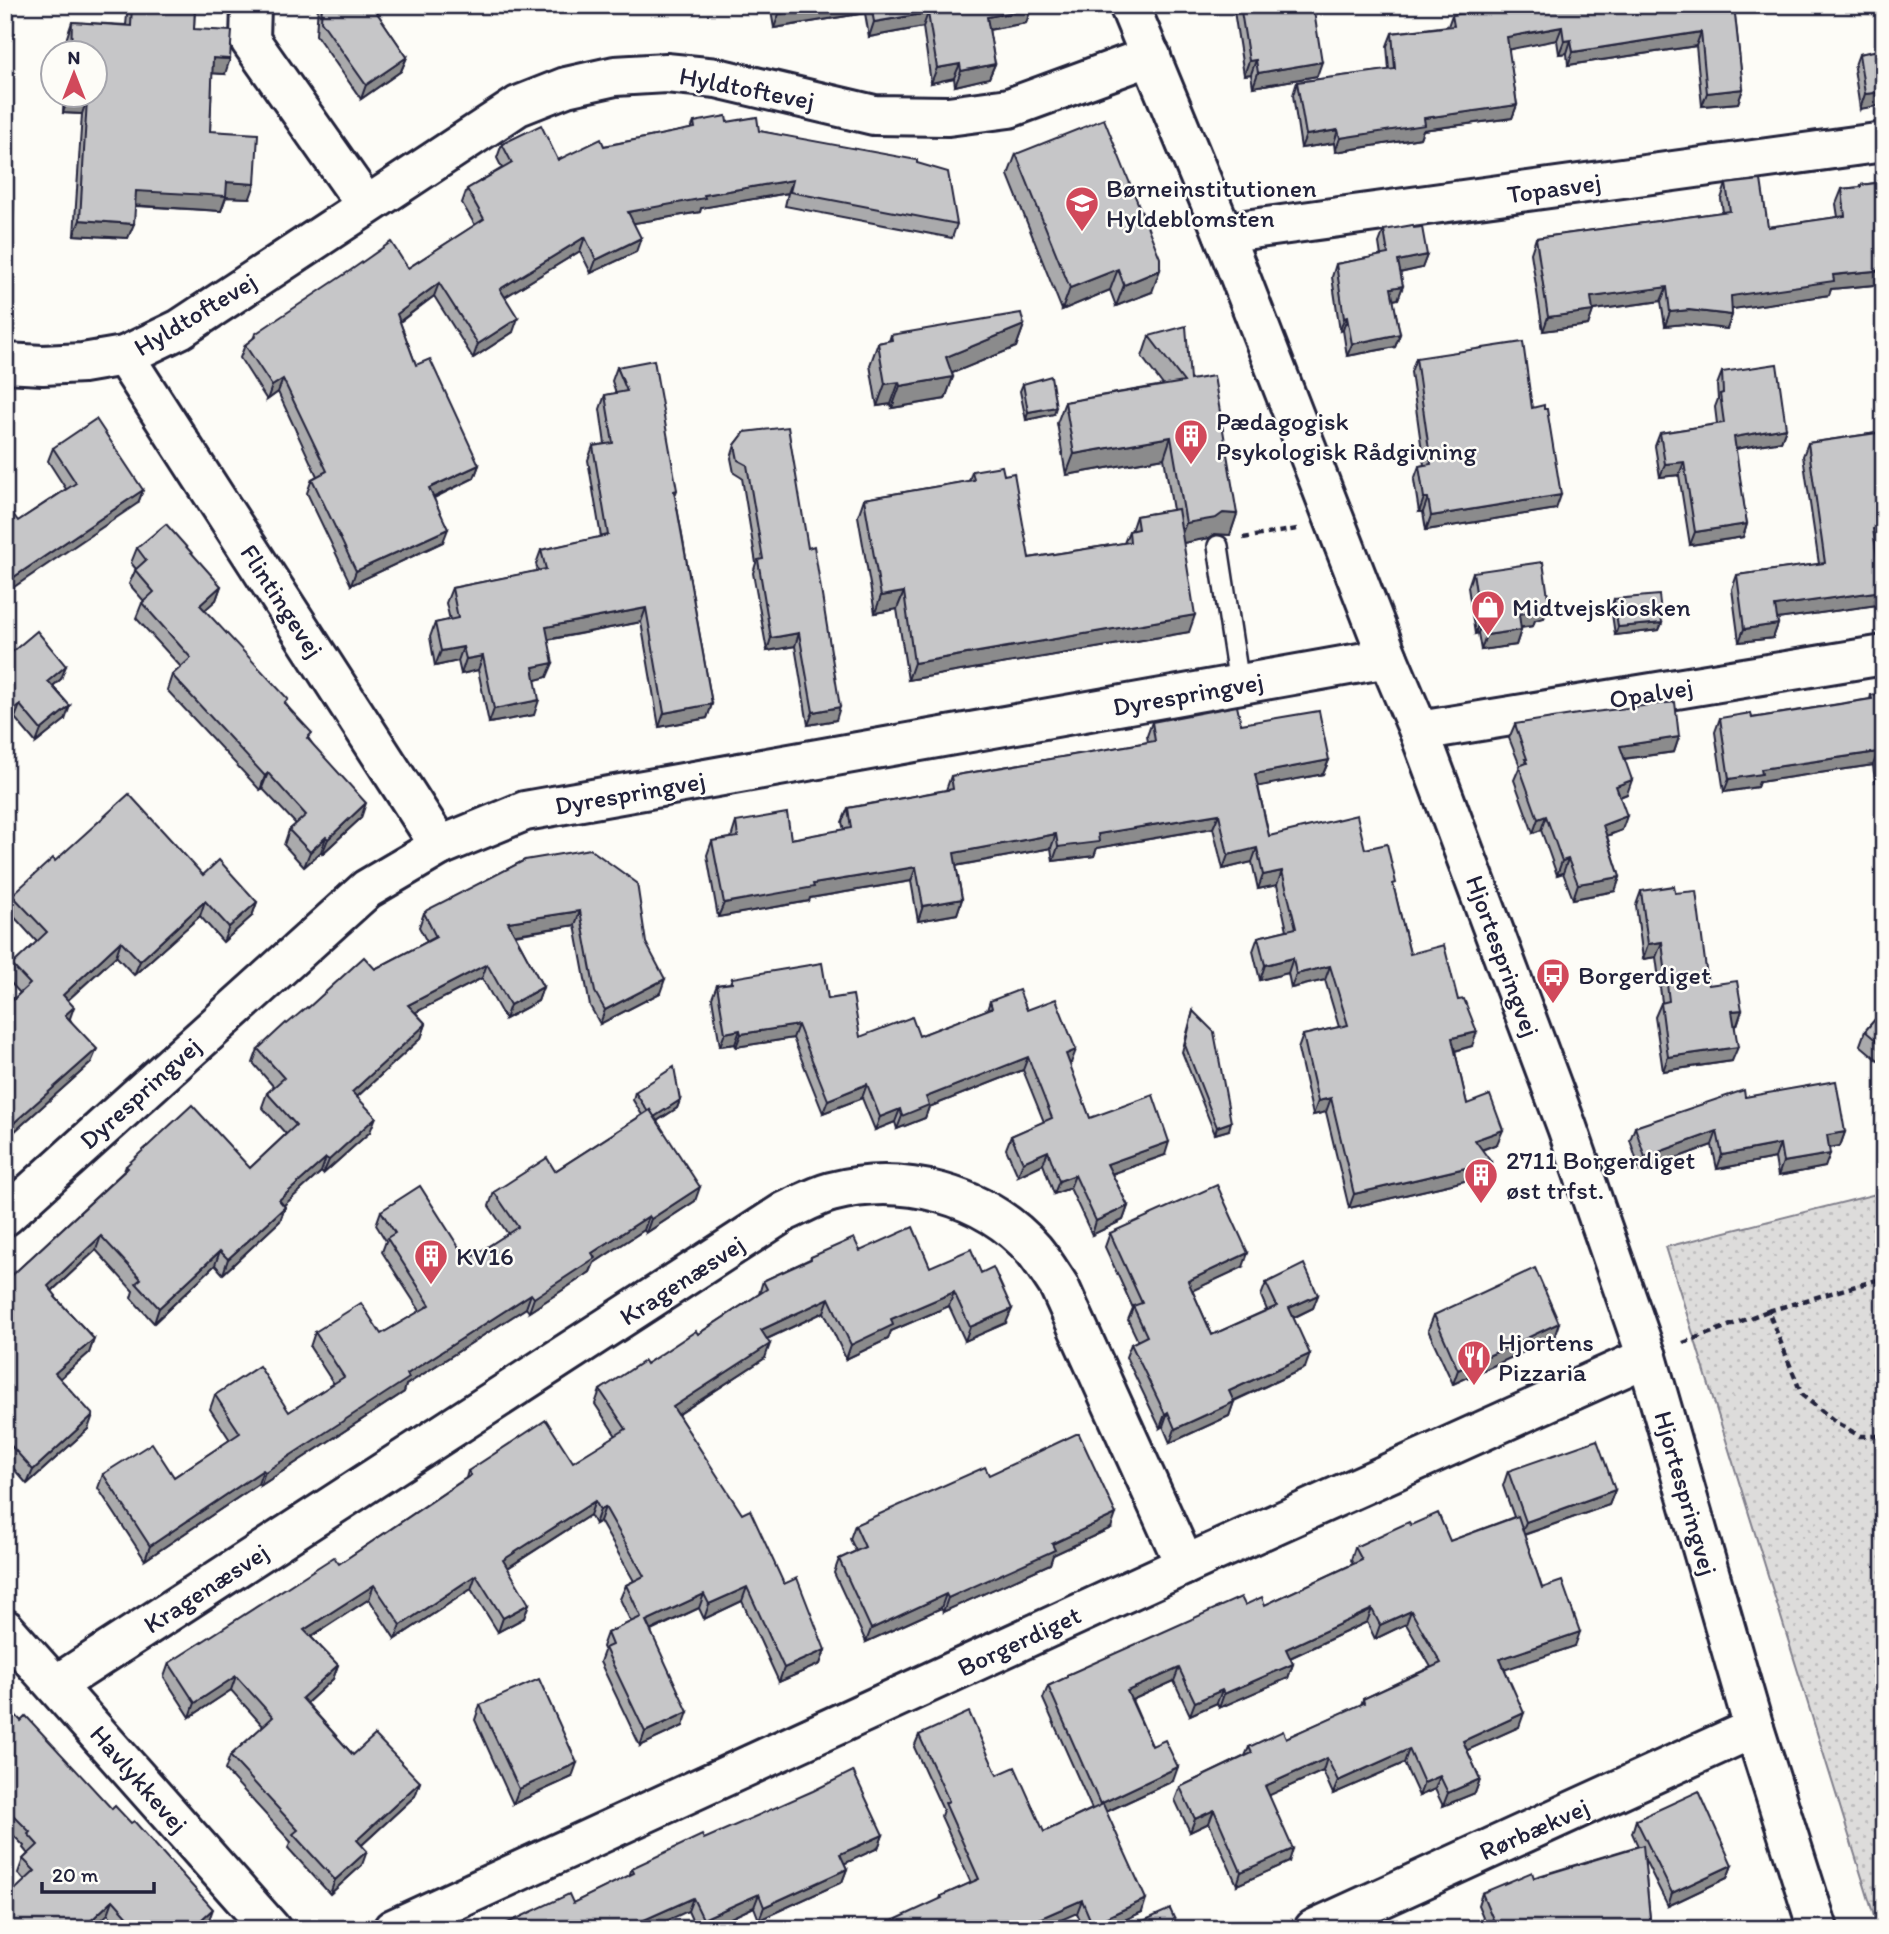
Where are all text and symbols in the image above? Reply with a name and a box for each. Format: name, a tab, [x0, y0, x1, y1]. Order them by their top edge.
north arrow	[38, 38, 108, 108]
text: N	[68, 46, 80, 69]
street label: Hyldtoftevej	[677, 59, 817, 117]
street label: Topasvej	[1505, 166, 1603, 210]
place label: Børneinstitutionen Hyldeblomsten	[1106, 172, 1317, 234]
school or university icon: Børneinstitutionen Hyldeblomsten	[1063, 184, 1101, 233]
street label: Hyldtoftevej	[128, 265, 262, 363]
place label: Pædagogisk Psykologisk Rådgivning	[1216, 405, 1477, 467]
building icon: Pædagogisk Psykologisk Rådgivning	[1172, 417, 1210, 466]
street label: Flintingevej	[233, 538, 331, 664]
shop icon: Midtvejskiosken	[1469, 588, 1507, 637]
place label: Midtvejskiosken	[1512, 591, 1691, 623]
street label: Dyrespringvej	[1110, 665, 1266, 723]
street label: Opalvej	[1607, 671, 1695, 715]
street label: Dyrespringvej	[552, 764, 708, 822]
street label: Hjortespringvej	[1459, 871, 1547, 1041]
bus stop icon: Borgerdiget	[1534, 956, 1572, 1005]
place label: Borgerdiget	[1578, 959, 1711, 991]
street label: Dyrespringvej	[73, 1030, 207, 1156]
place label: 2711 Borgerdiget øst trfst.	[1506, 1144, 1695, 1206]
building icon: 2711 Borgerdiget øst trfst.	[1462, 1156, 1500, 1205]
street label: Kragenæsvej	[613, 1228, 751, 1332]
building icon: KV16	[412, 1237, 450, 1286]
place label: KV16	[456, 1240, 514, 1272]
place label: Hjortens Pizzaria	[1498, 1326, 1594, 1388]
restaurant icon: Hjortens Pizzaria	[1455, 1338, 1493, 1387]
street label: Hjortespringvej	[1647, 1407, 1725, 1579]
street label: Kragenæsvej	[137, 1536, 275, 1640]
street label: Borgerdiget	[952, 1598, 1086, 1684]
street label: Havlykkevej	[83, 1718, 195, 1840]
street label: Rørbækvej	[1474, 1791, 1594, 1867]
scale bar	[42, 1850, 154, 1894]
text: 20 m	[52, 1862, 99, 1887]

